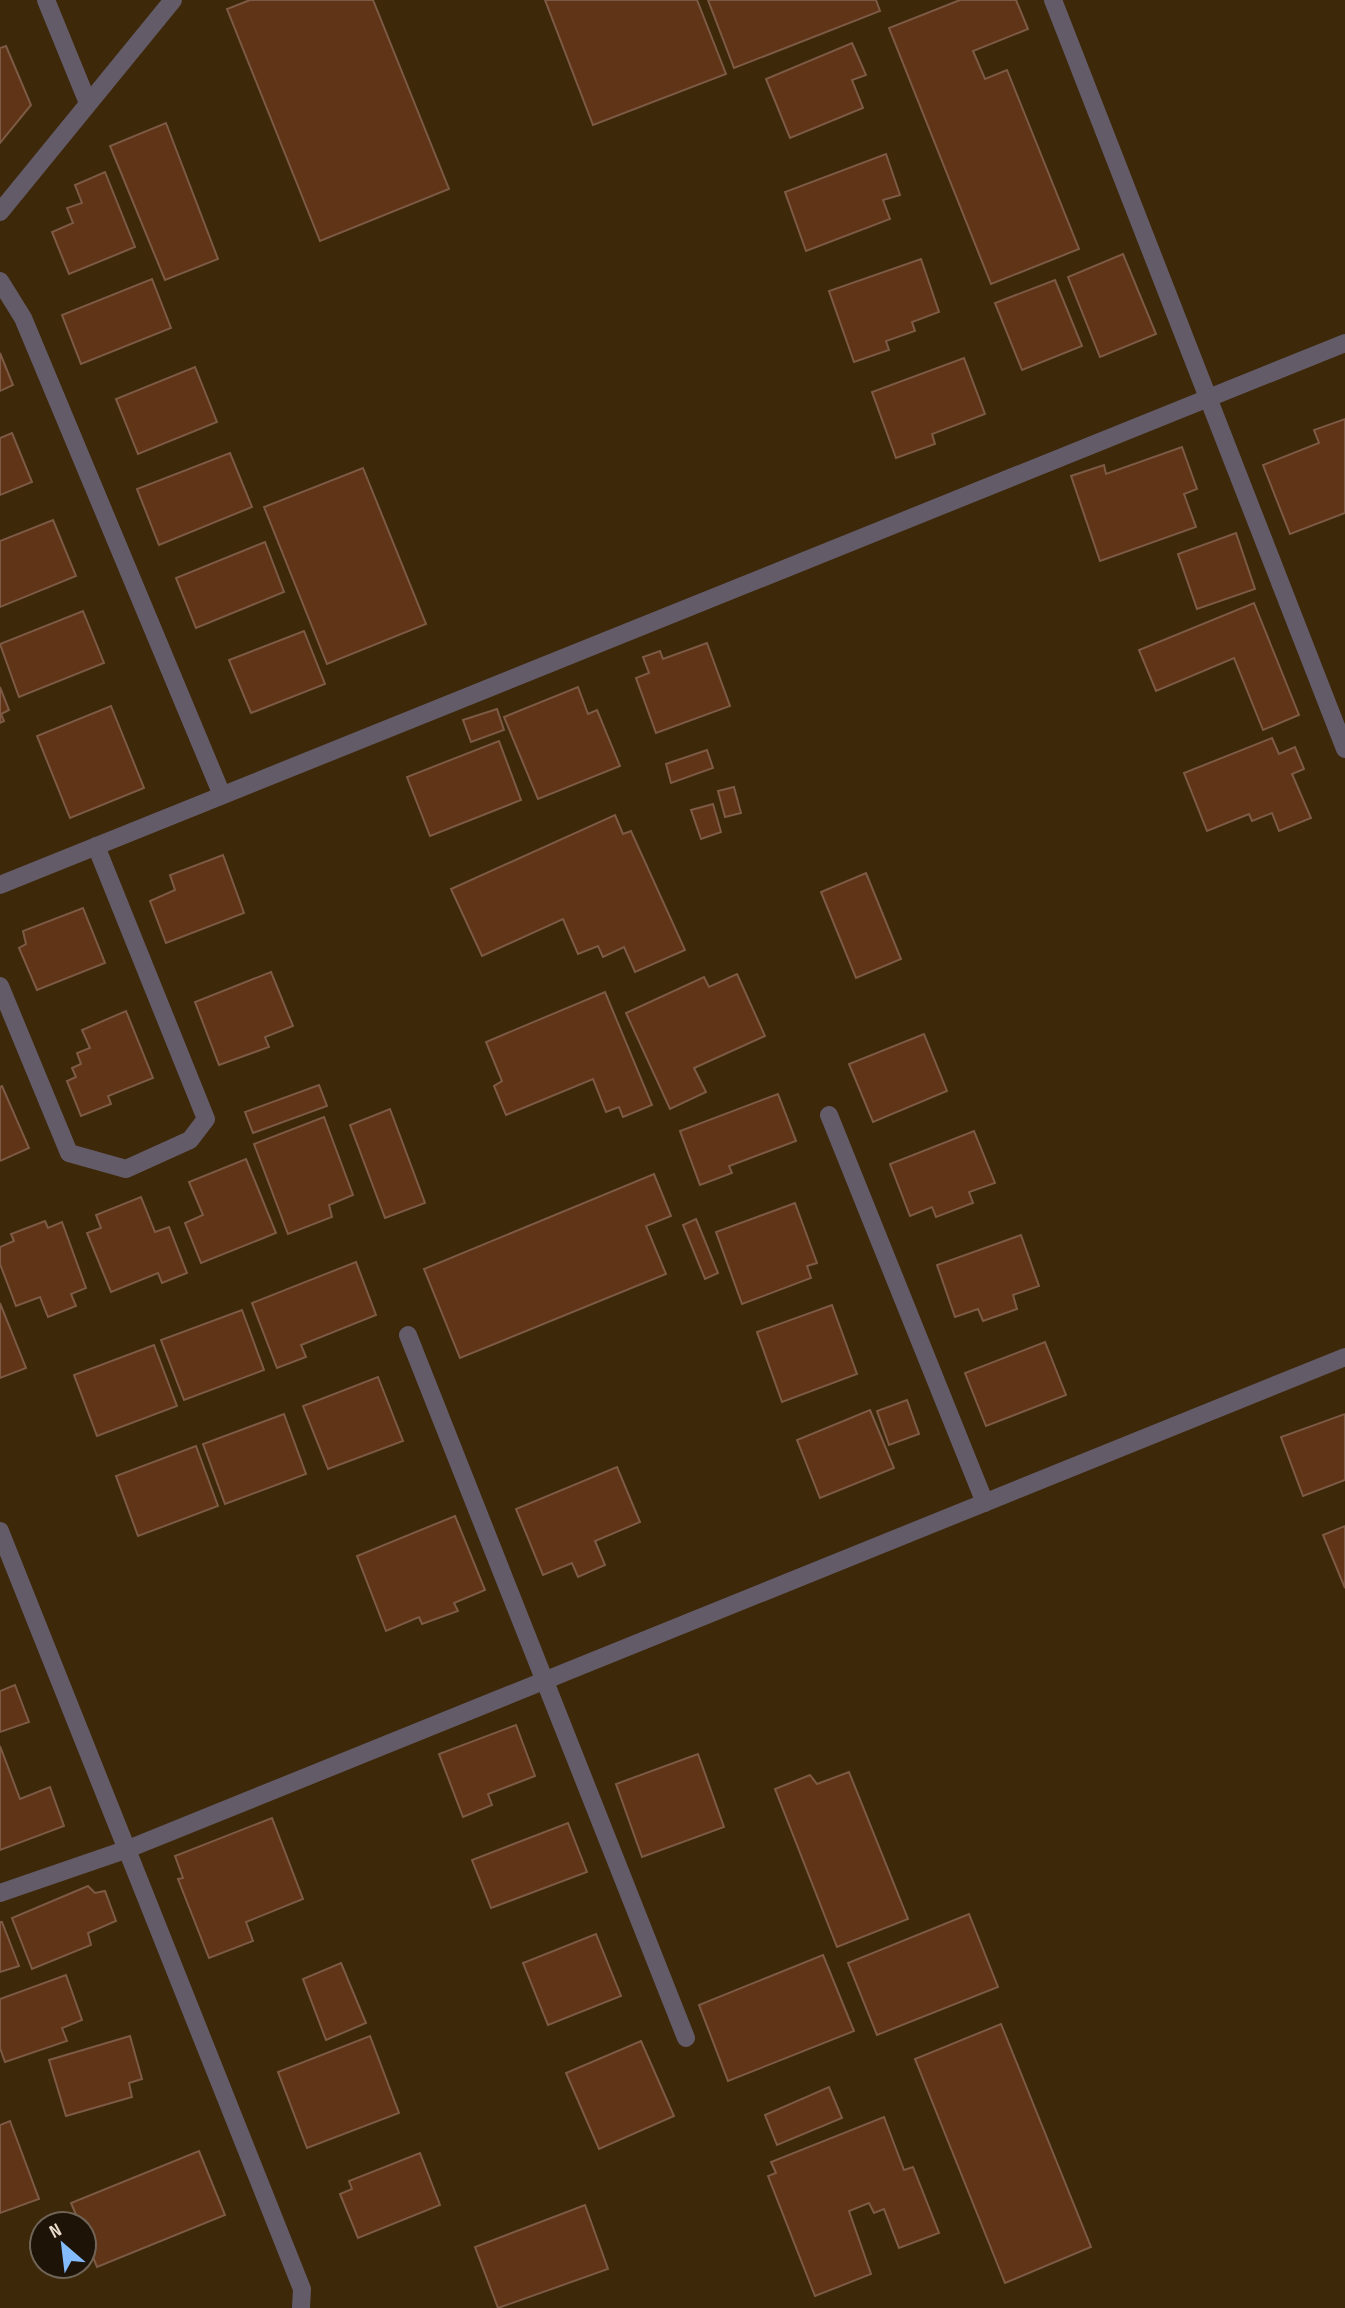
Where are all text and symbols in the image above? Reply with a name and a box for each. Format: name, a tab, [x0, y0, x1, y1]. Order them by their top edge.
north arrow	[28, 2210, 98, 2280]
text: N	[46, 2219, 66, 2244]

